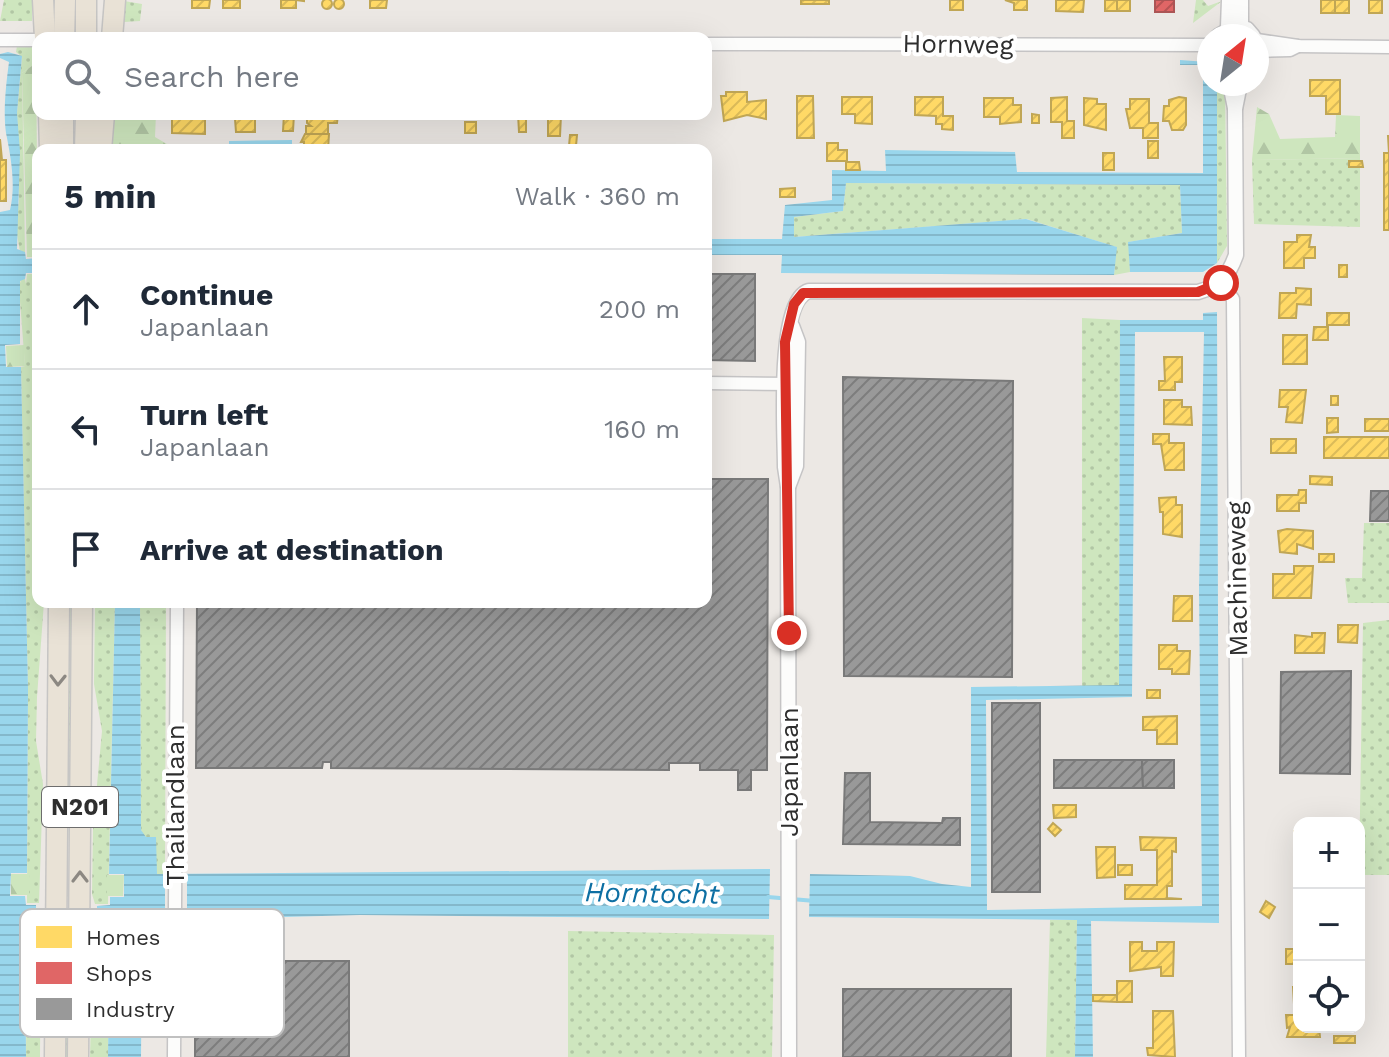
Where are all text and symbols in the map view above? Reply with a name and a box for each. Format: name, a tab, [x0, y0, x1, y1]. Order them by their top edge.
north arrow	[1197, 24, 1269, 96]
street label: Hornweg	[902, 28, 1014, 60]
search box	[32, 32, 712, 120]
icon: search	[60, 54, 104, 98]
text: Search here	[124, 59, 300, 94]
text: 5 min	[64, 176, 157, 216]
text: Walk · 360 m	[515, 181, 680, 211]
route start	[1203, 265, 1239, 301]
text: Continue	[140, 277, 273, 312]
icon: ahead	[64, 287, 108, 331]
text: 200 m	[599, 294, 680, 324]
text: Japanlaan	[140, 312, 270, 342]
text: Turn left	[140, 397, 268, 432]
icon: left	[64, 407, 108, 451]
text: 160 m	[604, 414, 680, 444]
text: Japanlaan	[140, 432, 270, 462]
street label: Machineweg	[1221, 501, 1253, 657]
icon: arrive	[64, 527, 108, 571]
text: Arrive at destination	[140, 532, 444, 567]
route end	[771, 615, 807, 651]
one-way arrow	[49, 674, 67, 687]
street label: Japanlaan	[774, 707, 804, 837]
street label: Thailandlaan	[160, 724, 190, 886]
road number: N201	[42, 787, 118, 827]
map controls	[1293, 817, 1365, 1033]
button: +	[1293, 817, 1365, 889]
one-way arrow	[71, 870, 89, 883]
water label: Horntocht	[584, 875, 720, 911]
button: −	[1293, 889, 1365, 961]
legend	[20, 909, 284, 1037]
text: Homes	[86, 925, 160, 950]
text: Shops	[86, 961, 152, 986]
button: locate	[1293, 961, 1365, 1033]
text: Industry	[86, 997, 175, 1022]

